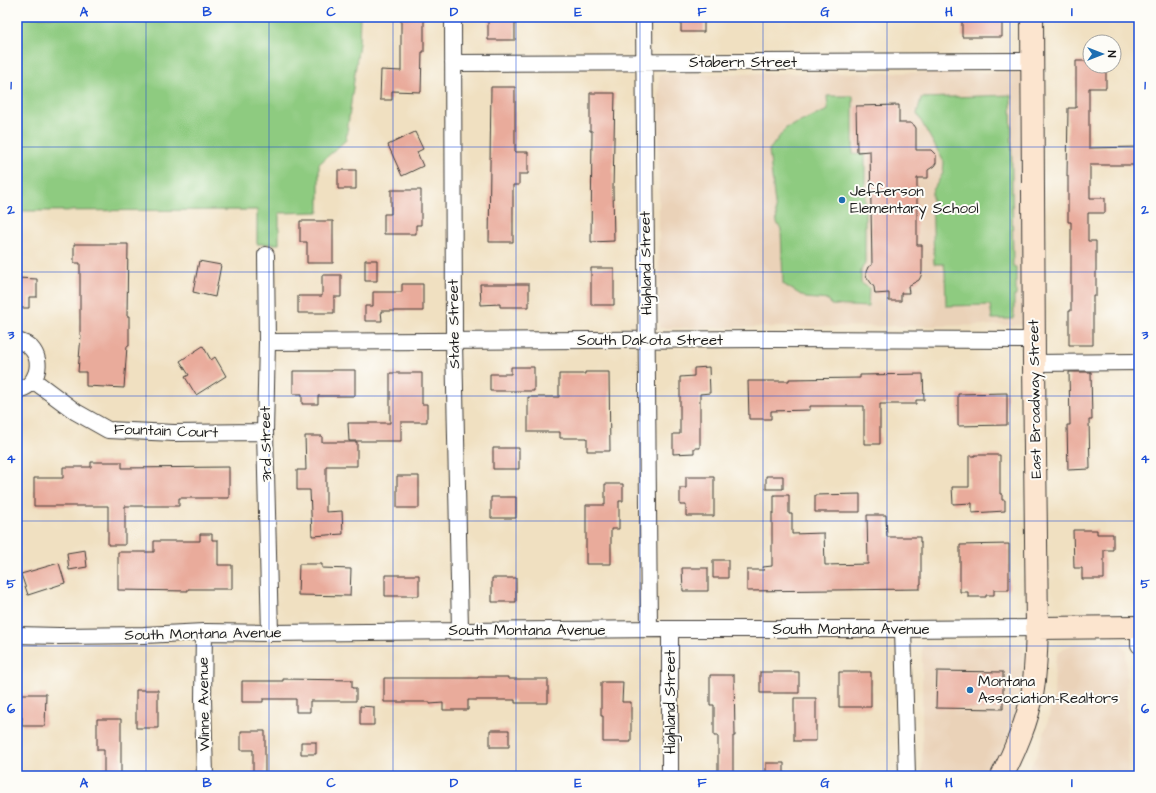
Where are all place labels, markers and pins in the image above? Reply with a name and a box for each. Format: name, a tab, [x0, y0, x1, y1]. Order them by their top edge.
place label: Jefferson Elementary School	[850, 181, 979, 220]
marker: Jefferson Elementary School	[837, 195, 847, 205]
place label: Montana Association-Realtors	[978, 671, 1119, 709]
marker: Montana Association-Realtors	[965, 685, 975, 695]

